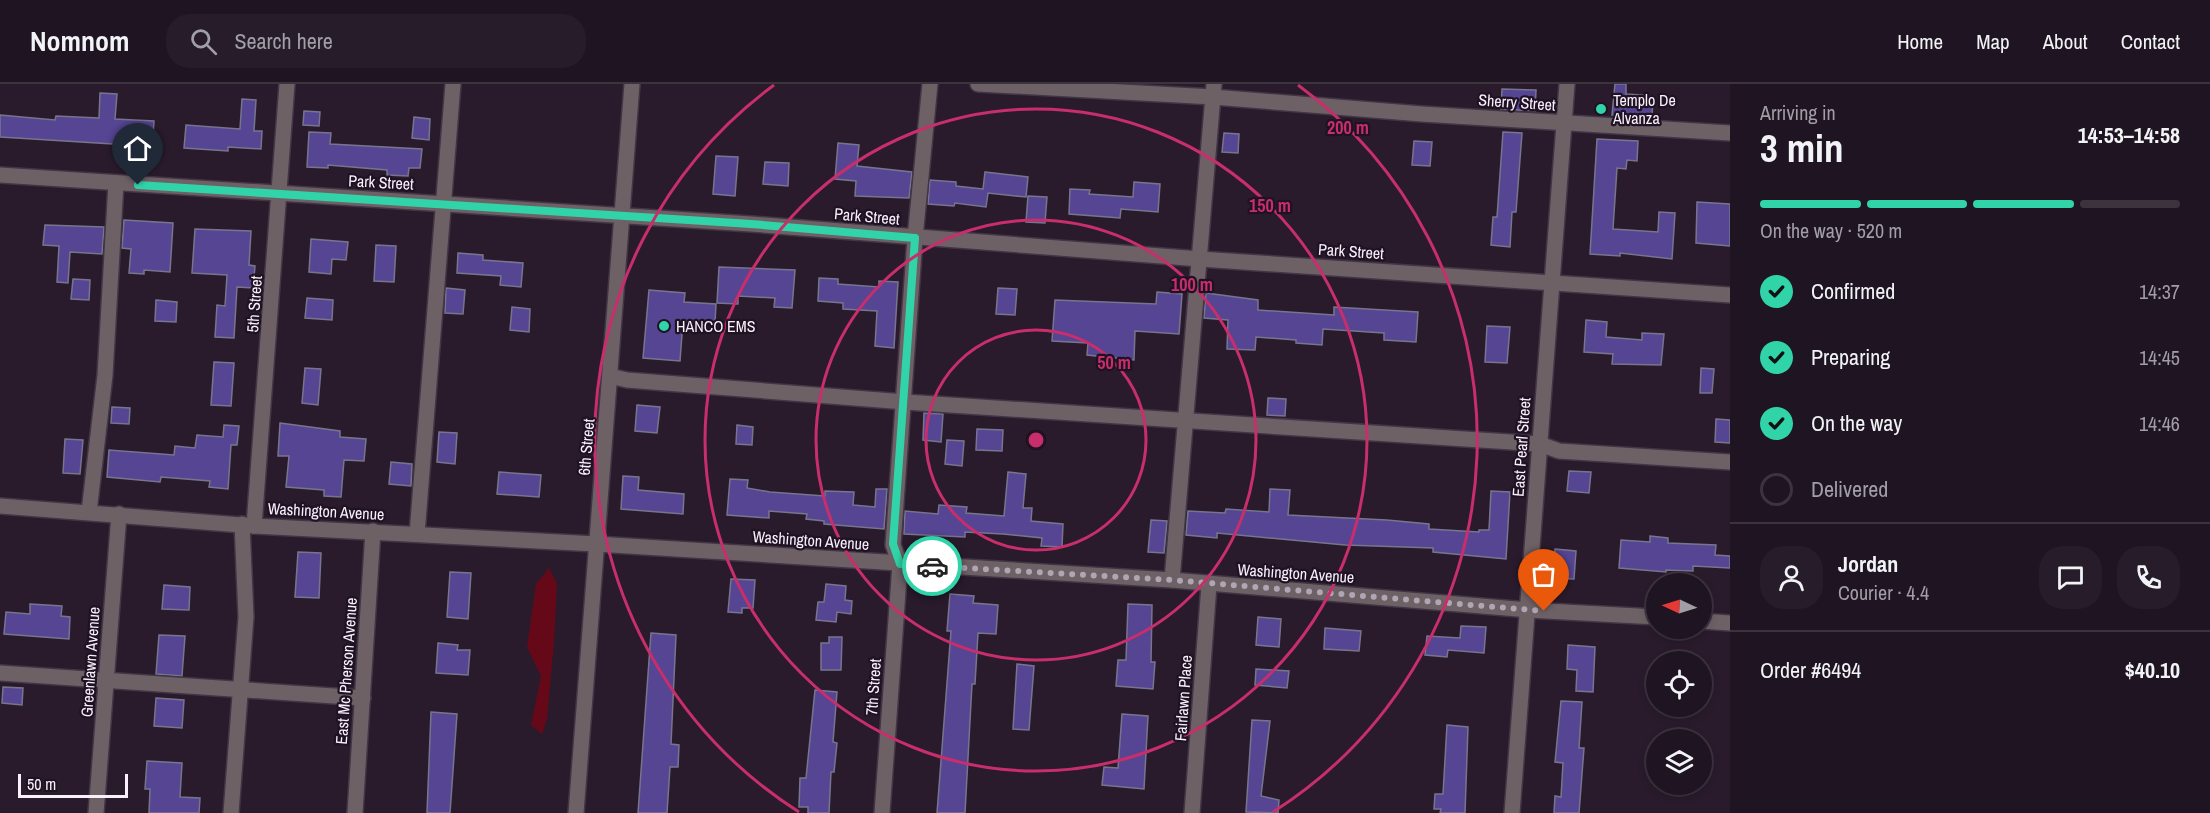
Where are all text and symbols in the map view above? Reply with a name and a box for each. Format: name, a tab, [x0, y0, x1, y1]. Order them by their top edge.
search box	[166, 14, 586, 68]
text: Nomnom	[30, 22, 130, 60]
icon: search	[187, 25, 220, 58]
text: Search here	[235, 26, 333, 56]
text: Home	[1897, 27, 1943, 56]
text: Map	[1976, 27, 2010, 56]
text: About	[2043, 27, 2088, 56]
text: Contact	[2121, 27, 2180, 56]
street label: Sherry Street	[1478, 88, 1557, 116]
place label: Templo De Alvanza	[1612, 89, 1676, 129]
text: Arriving in	[1760, 99, 1836, 126]
marker: Templo De Alvanza	[1594, 102, 1608, 116]
text: 200 m	[1327, 115, 1369, 140]
text: 14:53–14:58	[2078, 120, 2180, 150]
text: 3 min	[1760, 122, 1844, 174]
pin	[112, 123, 163, 185]
icon: home	[121, 132, 154, 165]
street label: Park Street	[348, 169, 415, 195]
text: 150 m	[1249, 193, 1291, 218]
street label: Park Street	[833, 202, 901, 230]
text: On the way · 520 m	[1760, 217, 1902, 244]
street label: Park Street	[1317, 238, 1385, 264]
text: 100 m	[1171, 272, 1213, 297]
street label: 5th Street	[241, 275, 267, 333]
icon: check	[1760, 275, 1793, 308]
text: Confirmed	[1811, 276, 1895, 306]
text: 14:37	[2139, 278, 2180, 305]
place label: HANCO EMS	[676, 315, 756, 337]
marker: HANCO EMS	[657, 319, 671, 333]
icon: check	[1760, 341, 1793, 374]
text: Preparing	[1811, 342, 1890, 372]
text: 14:45	[2139, 344, 2180, 371]
text: 50 m	[1097, 350, 1131, 375]
street label: East Pearl Street	[1507, 396, 1535, 497]
icon: check	[1760, 407, 1793, 440]
text: On the way	[1811, 408, 1902, 438]
text: 14:46	[2139, 410, 2180, 437]
street label: 6th Street	[573, 417, 599, 476]
centre of rings	[1026, 430, 1046, 450]
text: Delivered	[1811, 474, 1888, 504]
street label: Washington Avenue	[267, 497, 385, 525]
street label: Washington Avenue	[752, 525, 870, 555]
courier	[902, 536, 962, 596]
button: person	[1760, 546, 1823, 609]
button: chat	[2039, 546, 2102, 609]
button: phone	[2117, 546, 2180, 609]
pin	[1518, 549, 1569, 611]
text: Jordan	[1838, 549, 1898, 579]
icon: car	[916, 550, 949, 583]
street label: Washington Avenue	[1237, 558, 1355, 588]
icon: bag	[1527, 558, 1560, 591]
north arrow	[1646, 573, 1712, 639]
map controls	[1646, 573, 1712, 795]
text: Courier · 4.4	[1838, 579, 1929, 606]
street label: East Mc Pherson Avenue	[330, 597, 362, 745]
street label: Greenlawn Avenue	[75, 606, 105, 718]
button: locate	[1646, 651, 1712, 717]
street label: Fairlawn Place	[1169, 654, 1197, 742]
text: Order #6494	[1760, 655, 1861, 685]
text: $40.10	[2125, 655, 2180, 685]
street label: 7th Street	[860, 658, 886, 716]
button: layers	[1646, 729, 1712, 795]
scale bar	[18, 771, 128, 798]
text: 50 m	[27, 773, 56, 795]

